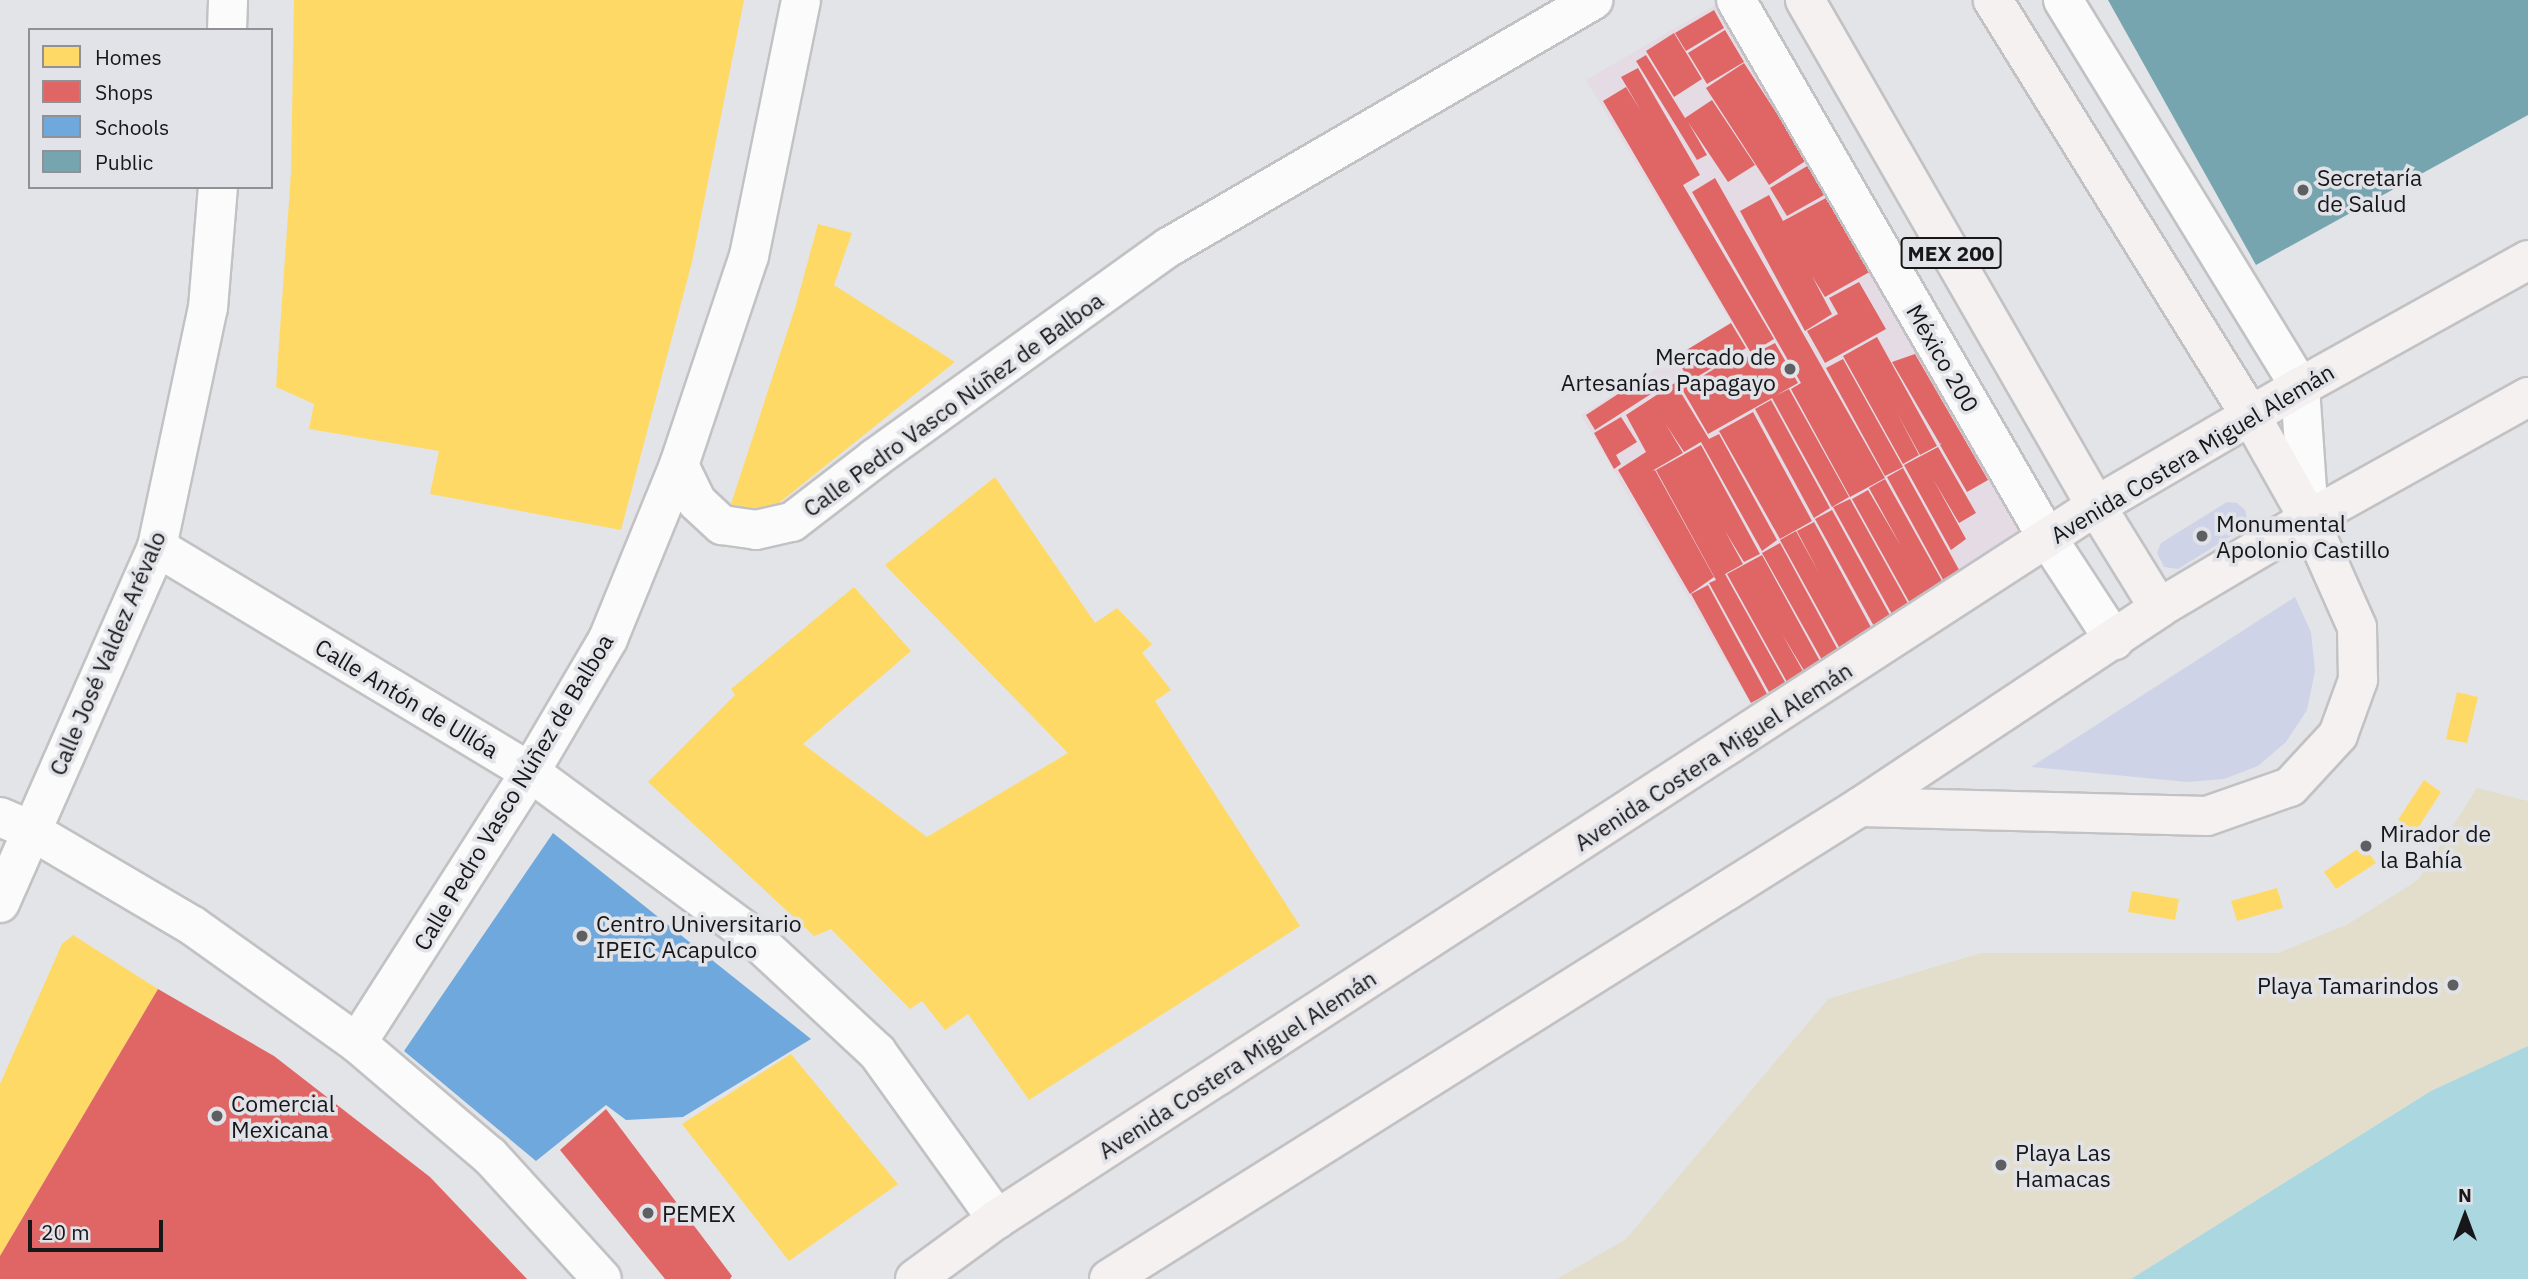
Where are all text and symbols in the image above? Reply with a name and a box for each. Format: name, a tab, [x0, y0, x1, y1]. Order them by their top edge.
legend	[28, 28, 273, 189]
text: Homes	[95, 43, 162, 71]
text: Shops	[95, 78, 153, 106]
text: Schools	[95, 113, 169, 141]
text: Public	[95, 148, 153, 176]
place label: Secretaría de Salud	[2317, 163, 2422, 217]
marker: Secretaría de Salud	[2295, 182, 2311, 198]
road number: MEX 200	[1900, 236, 2002, 270]
street label: Calle Pedro Vasco Núñez de Balboa	[798, 286, 1108, 522]
street label: México 200	[1901, 299, 1985, 417]
place label: Mercado de Artesanías Papagayo	[1561, 342, 1776, 396]
street label: Avenida Costera Miguel Alemán	[2045, 357, 2339, 549]
marker: Mercado de Artesanías Papagayo	[1782, 361, 1798, 377]
place label: Monumental Apolonio Castillo	[2216, 509, 2390, 563]
street label: Calle José Valdez Arévalo	[43, 527, 171, 779]
marker: Monumental Apolonio Castillo	[2194, 528, 2210, 544]
street label: Calle Pedro Vasco Núñez de Balboa	[407, 629, 619, 955]
street label: Calle Antón de Ullóa	[310, 632, 504, 764]
street label: Avenida Costera Miguel Alemán	[1569, 656, 1857, 856]
place label: Mirador de la Bahía	[2380, 819, 2491, 873]
marker: Mirador de la Bahía	[2358, 838, 2374, 854]
place label: Centro Universitario IPEIC Acapulco	[596, 909, 802, 963]
marker: Centro Universitario IPEIC Acapulco	[574, 928, 590, 944]
street label: Avenida Costera Miguel Alemán	[1093, 964, 1381, 1164]
place label: Playa Tamarindos	[2257, 971, 2439, 999]
marker: Playa Tamarindos	[2445, 977, 2461, 993]
place label: Comercial Mexicana	[231, 1089, 335, 1143]
marker: Comercial Mexicana	[209, 1108, 225, 1124]
place label: Playa Las Hamacas	[2015, 1138, 2111, 1192]
marker: Playa Las Hamacas	[1993, 1157, 2009, 1173]
north arrow	[2430, 1181, 2500, 1251]
text: N	[2458, 1183, 2472, 1207]
place label: PEMEX	[662, 1199, 736, 1227]
marker: PEMEX	[640, 1205, 656, 1221]
scale bar	[32, 1206, 166, 1250]
text: 20 m	[41, 1218, 90, 1246]

